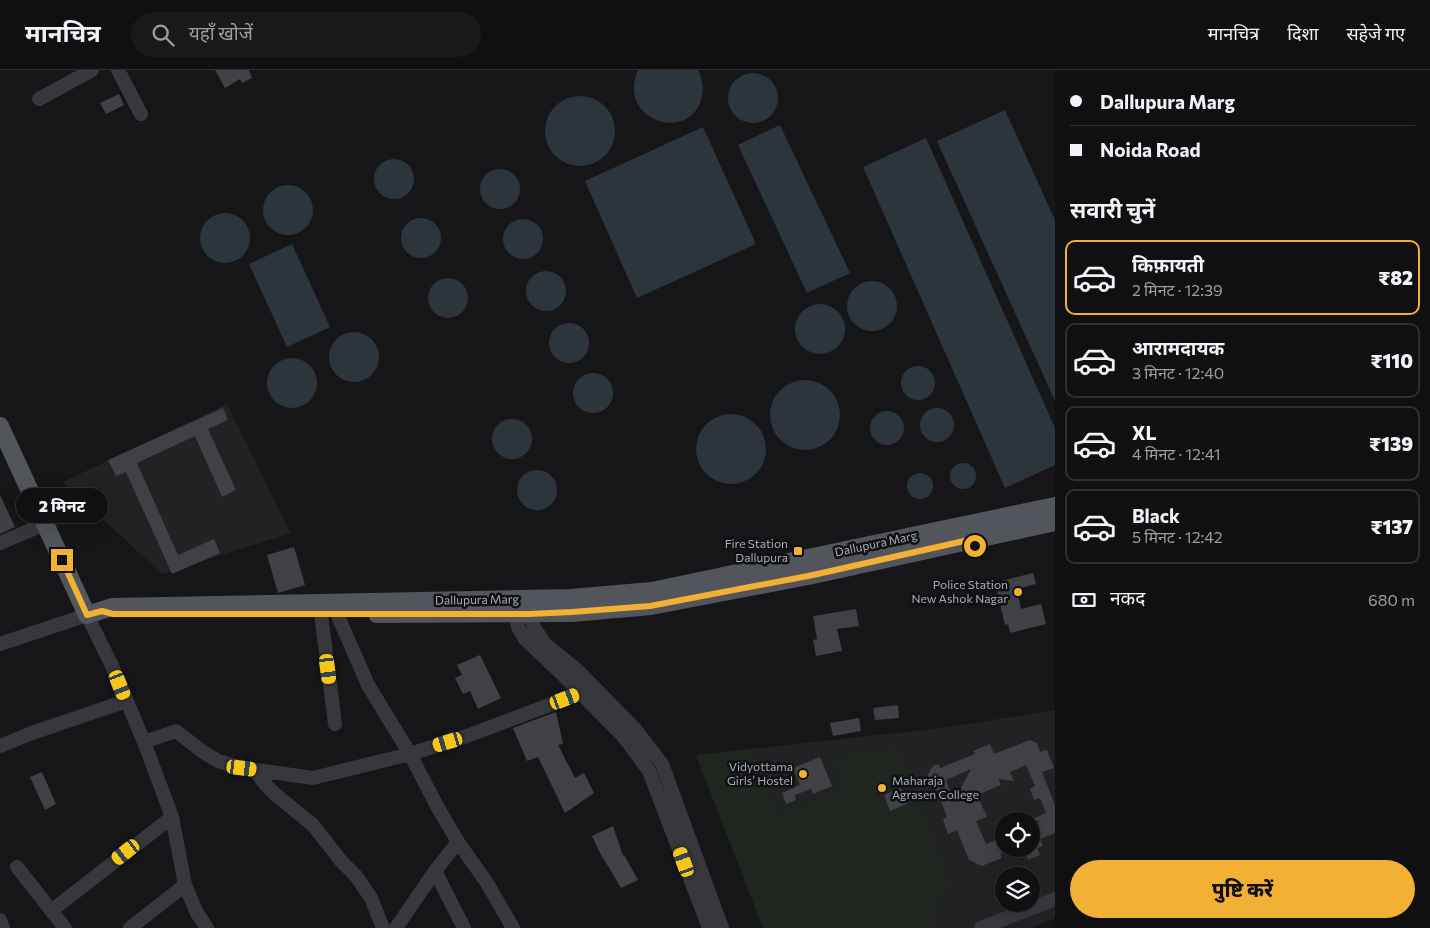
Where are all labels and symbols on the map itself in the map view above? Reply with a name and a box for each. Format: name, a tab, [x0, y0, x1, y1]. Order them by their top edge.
callout: 2 मिनट	[16, 488, 108, 522]
street label: Dallupura Marg	[833, 527, 919, 559]
route start	[964, 535, 986, 557]
place label: Fire Station Dallupura	[725, 536, 788, 564]
marker: Fire Station Dallupura	[792, 545, 804, 557]
route end	[51, 549, 73, 571]
place label: Police Station New Ashok Nagar	[911, 577, 1008, 605]
marker: Police Station New Ashok Nagar	[1012, 586, 1024, 598]
street label: Dallupura Marg	[435, 591, 520, 607]
car	[318, 653, 337, 685]
car	[107, 668, 132, 702]
car	[548, 687, 581, 711]
car	[431, 730, 464, 754]
car	[226, 759, 257, 777]
place label: Vidyottama Girls’ Hostel	[727, 759, 793, 787]
marker: Vidyottama Girls’ Hostel	[797, 768, 809, 780]
place label: Maharaja Agrasen College	[892, 773, 979, 801]
marker: Maharaja Agrasen College	[876, 782, 888, 794]
car	[109, 837, 142, 867]
car	[671, 845, 696, 879]

